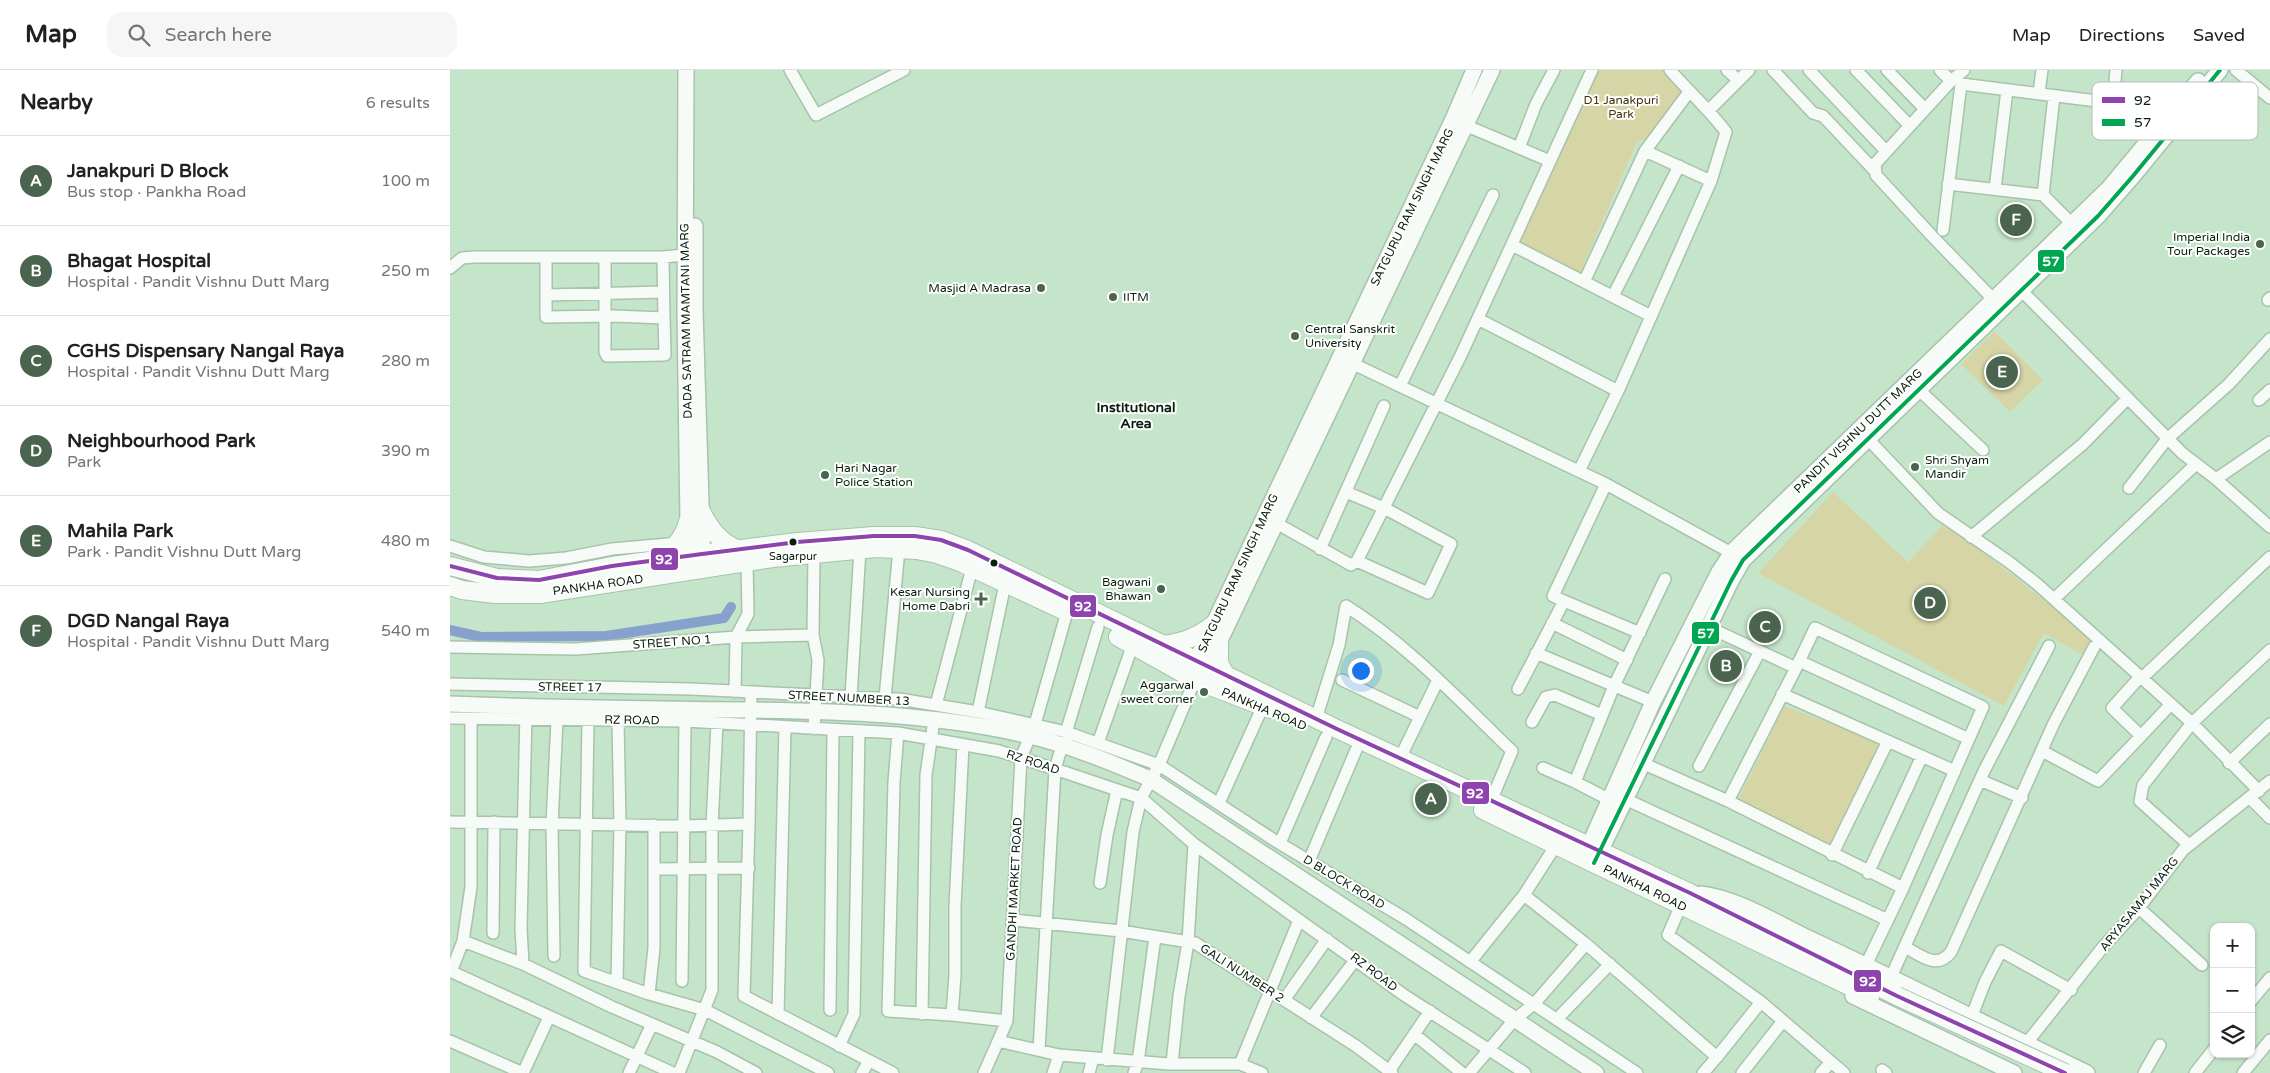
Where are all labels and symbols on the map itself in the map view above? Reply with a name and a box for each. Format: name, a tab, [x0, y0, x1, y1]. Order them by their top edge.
legend	[2092, 82, 2258, 140]
text: 92	[2134, 92, 2152, 109]
park label: D1 Janakpuri Park	[1583, 93, 1659, 121]
text: 57	[2134, 114, 2152, 131]
street label: SATGURU RAM SINGH MARG	[1368, 126, 1456, 288]
pin: F	[2000, 201, 2032, 239]
street label: DADA SATRAM MAMTANI MARG	[677, 223, 695, 419]
place label: Imperial India Tour Packages	[2167, 230, 2250, 258]
marker: Imperial India Tour Packages	[2254, 238, 2266, 250]
line badge: 57	[2037, 249, 2065, 273]
text: 57	[2042, 253, 2060, 270]
place label: Masjid A Madrasa	[928, 281, 1031, 295]
marker: Masjid A Madrasa	[1035, 282, 1047, 294]
place label: IITM	[1123, 290, 1149, 304]
marker: IITM	[1107, 291, 1119, 303]
place label: Central Sanskrit University	[1305, 322, 1395, 350]
marker: Central Sanskrit University	[1289, 330, 1301, 342]
pin: E	[1986, 353, 2018, 391]
street label: PANDIT VISHNU DUTT MARG	[1791, 366, 1925, 496]
district label: Institutional Area	[1097, 399, 1175, 432]
place label: Shri Shyam Mandir	[1925, 453, 1989, 481]
place label: Hari Nagar Police Station	[835, 461, 913, 489]
marker: Shri Shyam Mandir	[1909, 461, 1921, 473]
marker: Hari Nagar Police Station	[819, 469, 831, 481]
street label: SATGURU RAM SINGH MARG	[1195, 491, 1281, 655]
marker: Sagarpur	[788, 537, 798, 547]
line badge: 92	[650, 547, 679, 571]
place label: Sagarpur	[769, 550, 818, 563]
text: 92	[655, 551, 673, 568]
unlabelled marker	[989, 558, 999, 568]
street label: PANKHA ROAD	[552, 572, 644, 598]
place label: Bagwani Bhawan	[1102, 575, 1151, 603]
marker: Bagwani Bhawan	[1155, 583, 1167, 595]
pin: D	[1914, 584, 1946, 622]
place label: Kesar Nursing Home Dabri	[890, 585, 970, 613]
marker: Kesar Nursing Home Dabri	[974, 592, 988, 606]
line badge: 92	[1069, 594, 1097, 618]
text: 92	[1074, 598, 1092, 615]
pin: C	[1749, 608, 1781, 646]
line badge: 57	[1691, 621, 1720, 645]
text: 57	[1697, 625, 1715, 642]
street label: STREET NO 1	[632, 632, 712, 652]
pin: B	[1710, 647, 1742, 685]
your location	[1348, 658, 1374, 684]
place label: Aggarwal sweet corner	[1121, 678, 1194, 706]
street label: STREET 17	[538, 679, 602, 695]
street label: PANKHA ROAD	[1219, 685, 1309, 733]
marker: Aggarwal sweet corner	[1198, 686, 1210, 698]
street label: STREET NUMBER 13	[788, 688, 910, 708]
street label: RZ ROAD	[604, 713, 660, 727]
street label: RZ ROAD	[1004, 747, 1062, 777]
pin: A	[1415, 780, 1447, 818]
line badge: 92	[1461, 781, 1490, 805]
text: 92	[1466, 785, 1484, 802]
street label: GANDHI MARKET ROAD	[1003, 817, 1025, 961]
street label: D BLOCK ROAD	[1301, 852, 1387, 912]
street label: ARYASAMAJ MARG	[2097, 854, 2181, 954]
street label: PANKHA ROAD	[1601, 862, 1689, 914]
street label: GALI NUMBER 2	[1198, 941, 1286, 1005]
street label: RZ ROAD	[1348, 950, 1400, 994]
line badge: 92	[1853, 969, 1882, 993]
text: 92	[1859, 973, 1877, 990]

